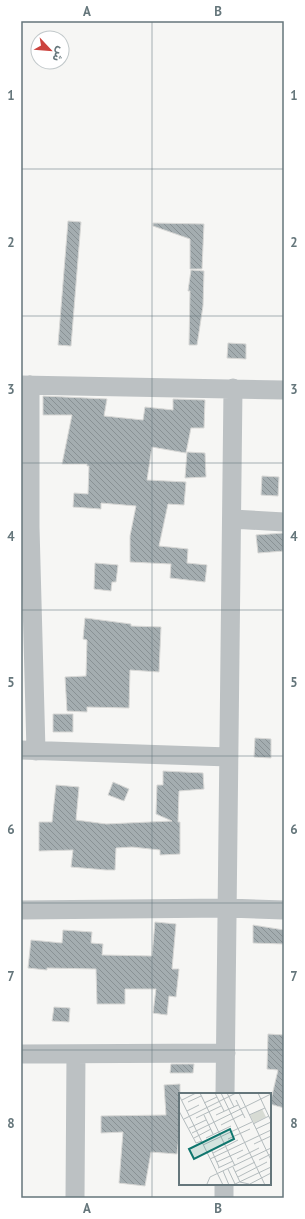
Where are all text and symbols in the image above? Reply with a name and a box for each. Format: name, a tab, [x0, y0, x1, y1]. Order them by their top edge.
text: A	[83, 3, 91, 20]
text: B	[214, 3, 222, 20]
north arrow	[30, 30, 70, 70]
text: ش	[49, 45, 69, 64]
text: 1	[7, 87, 15, 104]
text: 1	[290, 87, 298, 104]
text: 2	[7, 234, 15, 251]
text: 2	[290, 234, 298, 251]
text: 3	[7, 381, 15, 398]
text: 3	[290, 381, 298, 398]
text: 4	[7, 528, 15, 545]
text: 4	[290, 528, 298, 545]
text: 5	[7, 674, 15, 691]
text: 5	[290, 674, 298, 691]
text: 6	[7, 821, 15, 838]
text: 6	[290, 821, 298, 838]
text: 7	[7, 968, 15, 985]
text: 7	[290, 968, 298, 985]
inset map	[179, 1093, 271, 1185]
text: 8	[7, 1115, 15, 1132]
text: 8	[290, 1115, 298, 1132]
text: A	[83, 1200, 91, 1217]
text: B	[214, 1200, 222, 1217]

